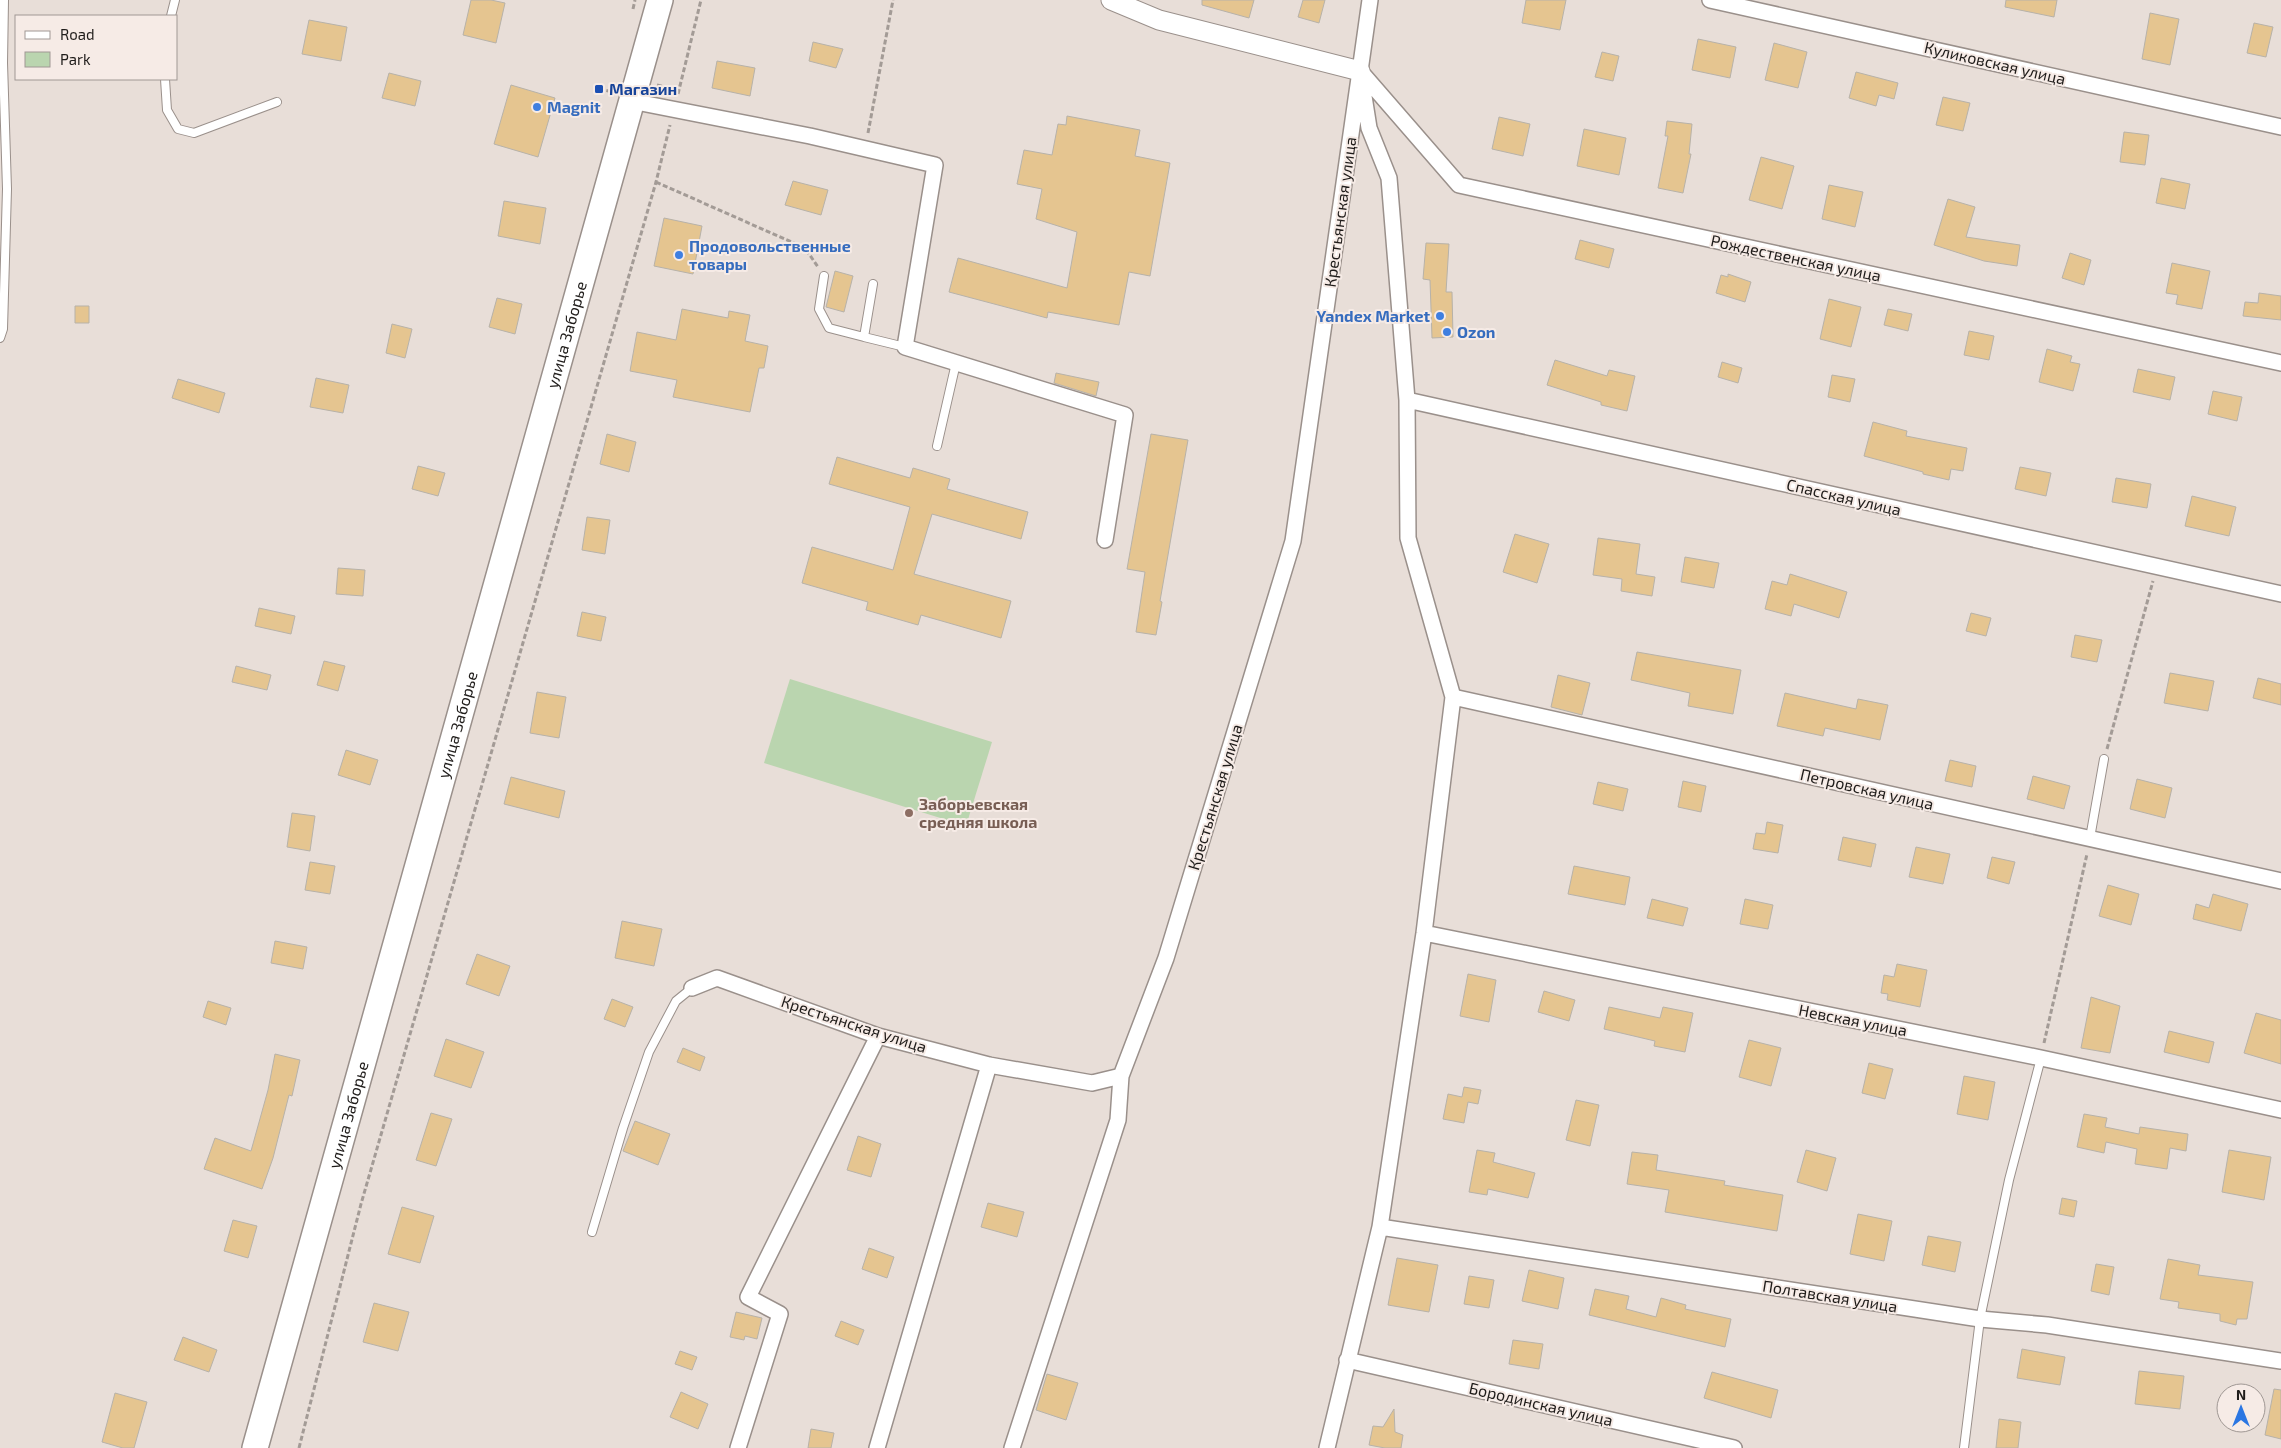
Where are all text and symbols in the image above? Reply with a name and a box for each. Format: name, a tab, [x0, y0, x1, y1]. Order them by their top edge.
legend	[15, 15, 178, 80]
text: Road	[60, 25, 95, 43]
street label: Куликовская улица	[1922, 37, 2068, 89]
text: Park	[60, 50, 91, 68]
place label: Магазин	[609, 79, 677, 98]
marker: Магазин	[593, 83, 605, 95]
place label: Magnit	[547, 97, 601, 116]
marker: Magnit	[531, 101, 543, 113]
street label: Крестьянская улица	[1320, 135, 1360, 289]
street label: Рождественская улица	[1709, 230, 1883, 286]
place label: Продовольственные товары	[689, 236, 851, 273]
marker: Продовольственные товары	[673, 249, 685, 261]
street label: улица Заборье	[542, 279, 590, 391]
place label: Yandex Market	[1317, 306, 1430, 325]
marker: Yandex Market	[1434, 310, 1446, 322]
place label: Ozon	[1457, 322, 1495, 341]
marker: Ozon	[1441, 326, 1453, 338]
street label: Спасская улица	[1785, 474, 1903, 520]
street label: улица Заборье	[433, 669, 481, 781]
street label: Крестьянская улица	[1183, 722, 1247, 872]
street label: Петровская улица	[1798, 764, 1936, 814]
place label: Заборьевская средняя школа	[919, 794, 1037, 831]
marker: Заборьевская средняя школа	[903, 807, 915, 819]
street label: Крестьянская улица	[779, 991, 929, 1057]
street label: Невская улица	[1797, 1000, 1909, 1040]
street label: улица Заборье	[324, 1059, 372, 1171]
street label: Полтавская улица	[1761, 1275, 1899, 1317]
street label: Бородинская улица	[1467, 1378, 1615, 1430]
north arrow	[2216, 1383, 2266, 1433]
text: N	[2236, 1386, 2246, 1403]

